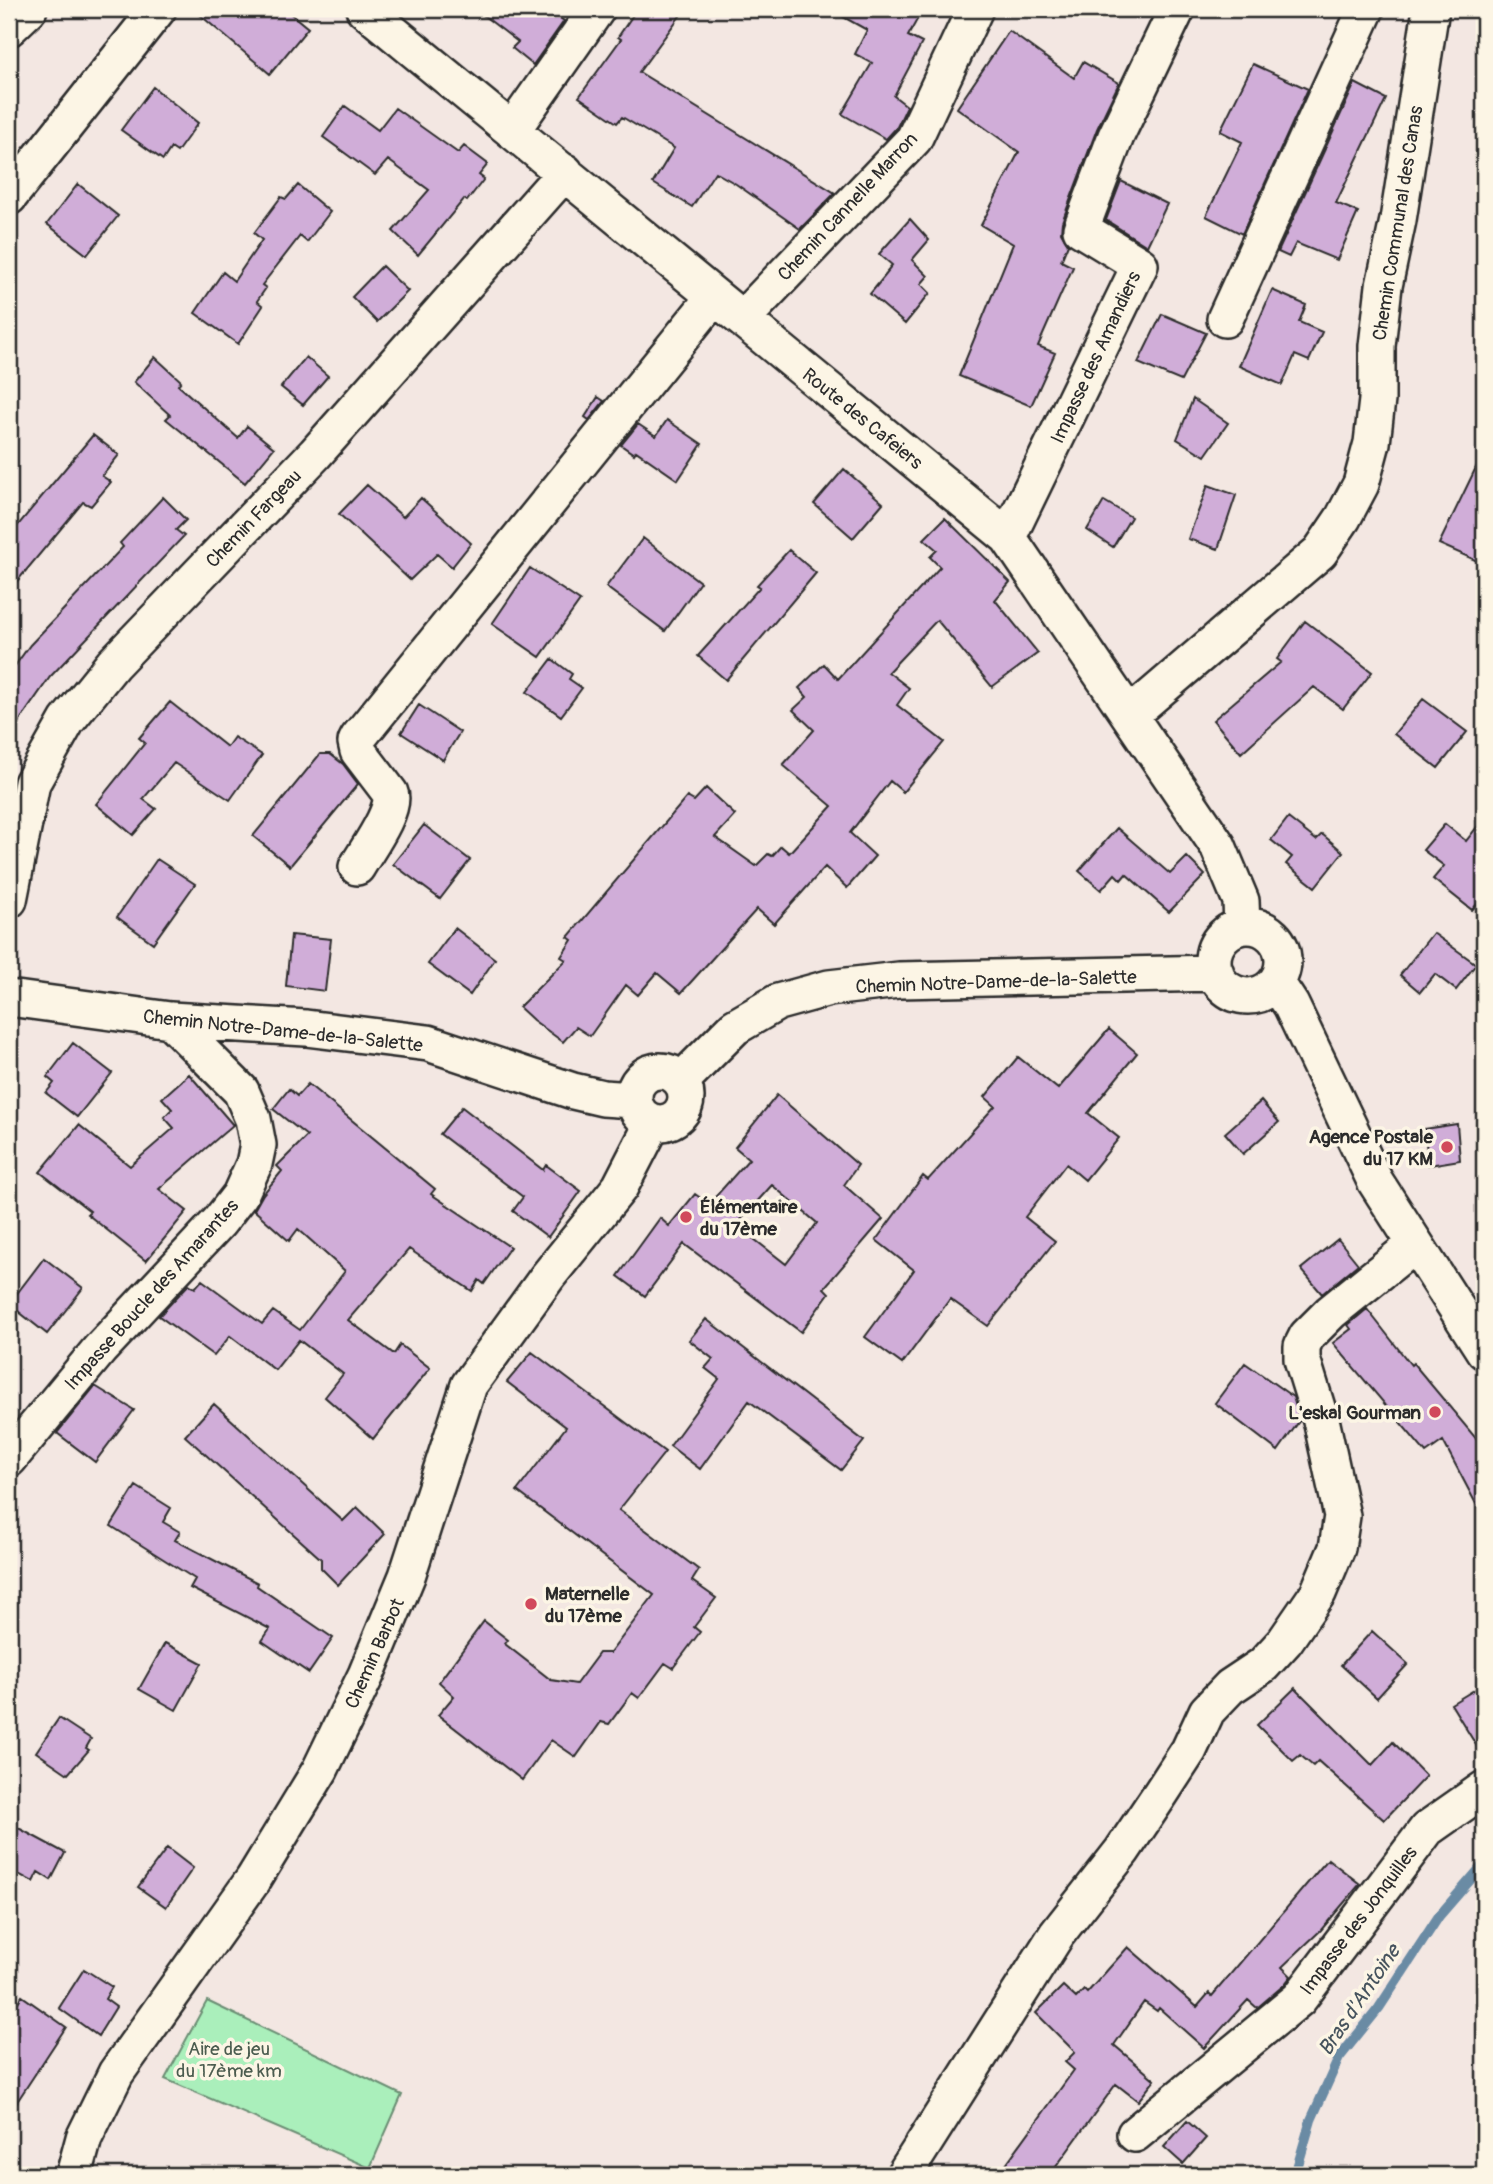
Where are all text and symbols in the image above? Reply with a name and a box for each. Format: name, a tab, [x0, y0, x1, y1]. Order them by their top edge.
street label: Chemin Communal des Canas	[1368, 104, 1428, 342]
street label: Chemin Cannelle Marron	[773, 127, 923, 286]
street label: Impasse des Amandiers	[1045, 267, 1147, 447]
street label: Route des Cafeiers	[797, 363, 928, 475]
street label: Chemin Fargeau	[201, 464, 307, 573]
street label: Chemin Notre-Dame-de-la-Salette	[855, 965, 1138, 999]
street label: Chemin Notre-Dame-de-la-Salette	[142, 1004, 425, 1058]
place label: Agence Postale du 17 KM	[1309, 1125, 1434, 1171]
marker: Agence Postale du 17 KM	[1439, 1139, 1455, 1155]
street label: Impasse Boucle des Amarantes	[60, 1194, 244, 1395]
place label: Élémentaire du 17ème	[700, 1195, 798, 1241]
marker: Élémentaire du 17ème	[678, 1209, 694, 1225]
place label: L'eskal Gourman	[1288, 1401, 1421, 1425]
marker: L'eskal Gourman	[1427, 1404, 1443, 1420]
place label: Maternelle du 17ème	[545, 1582, 630, 1628]
street label: Chemin Barbot	[340, 1594, 410, 1712]
marker: Maternelle du 17ème	[523, 1596, 539, 1612]
street label: Impasse des Jonquilles	[1295, 1841, 1423, 2000]
water label: Bras d'Antoine	[1312, 1937, 1408, 2061]
park label: Aire de jeu du 17ème km	[176, 2037, 282, 2083]

